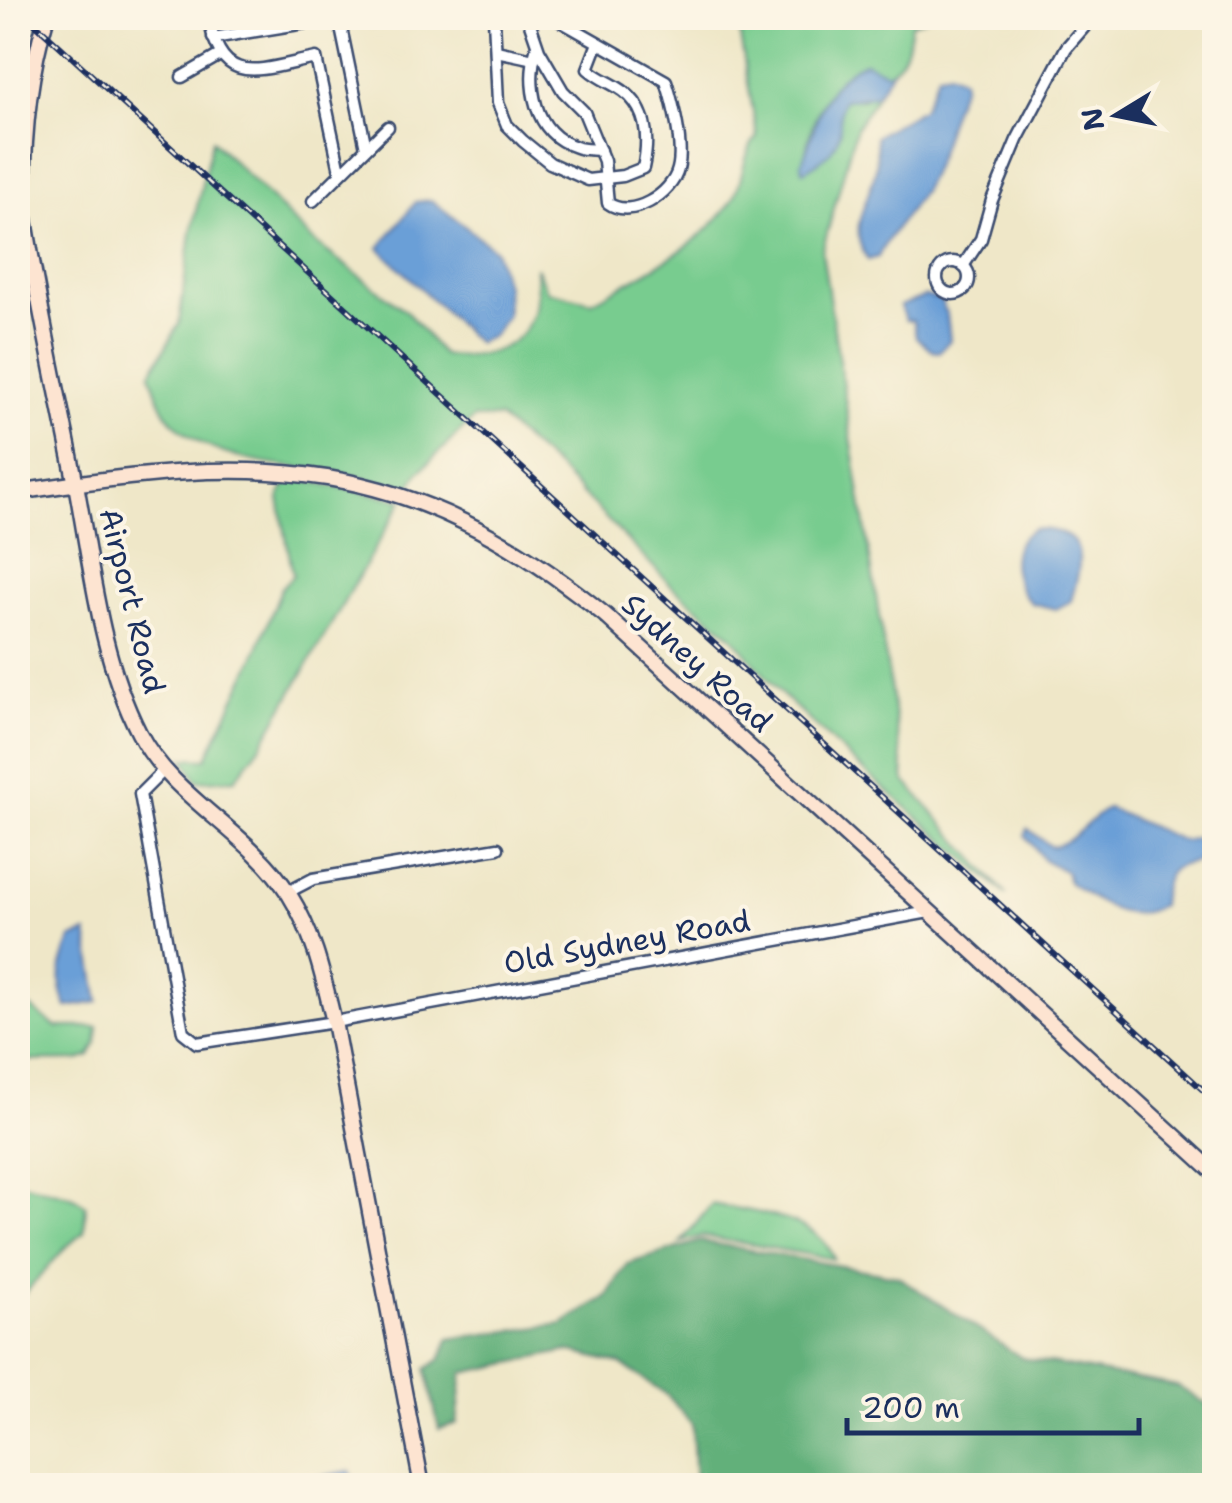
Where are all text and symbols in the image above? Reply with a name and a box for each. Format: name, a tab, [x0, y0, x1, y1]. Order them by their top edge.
north arrow	[1067, 65, 1167, 165]
text: N	[1072, 105, 1113, 134]
street label: Airport Road	[90, 504, 175, 698]
street label: Sydney Road	[613, 584, 782, 741]
street label: Old Sydney Road	[500, 900, 753, 983]
scale bar	[847, 1373, 1140, 1435]
text: 200 m	[862, 1387, 960, 1428]

